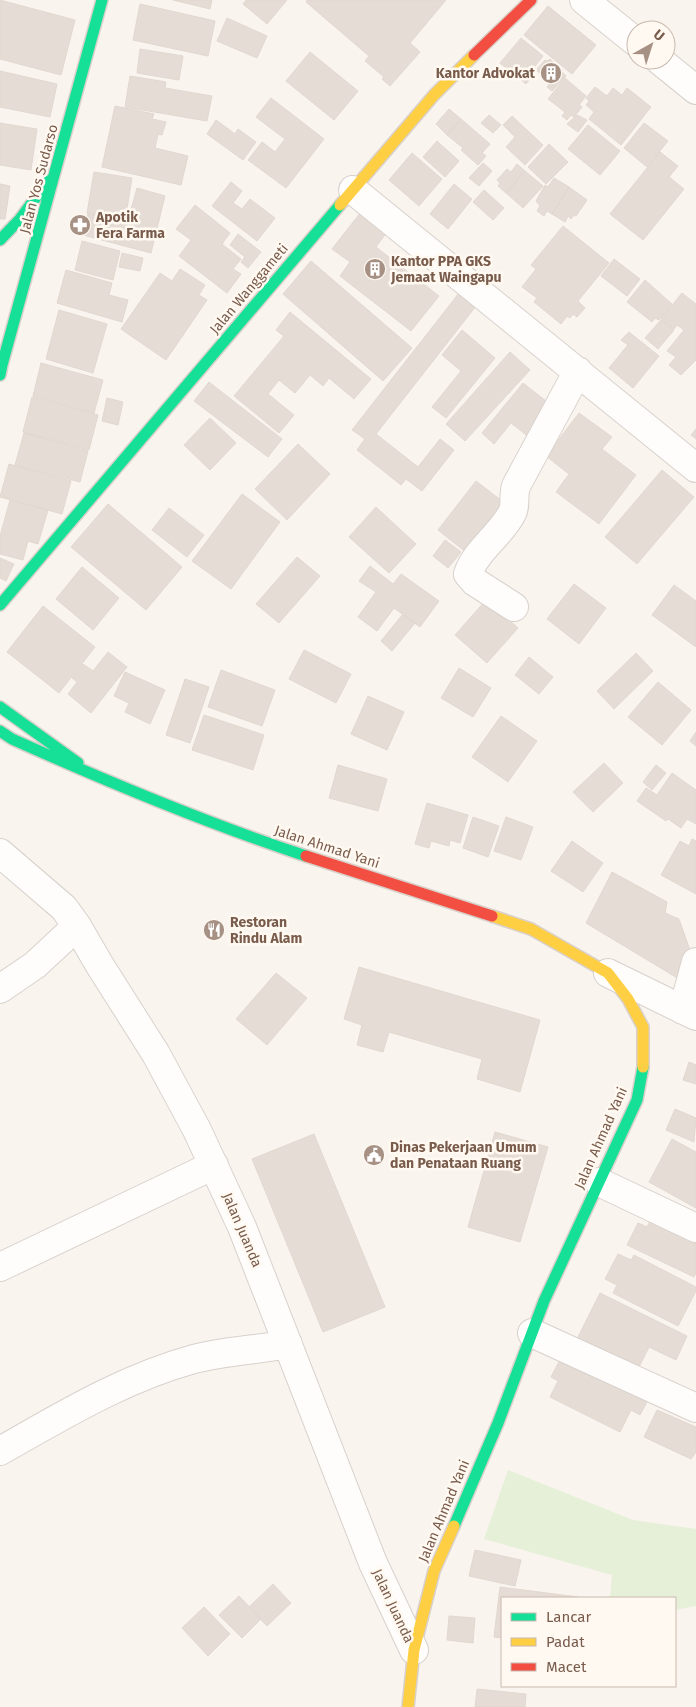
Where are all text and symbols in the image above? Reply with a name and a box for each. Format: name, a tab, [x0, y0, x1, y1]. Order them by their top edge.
north arrow	[626, 20, 676, 70]
text: U	[650, 26, 668, 45]
building icon: Kantor Advokat	[539, 61, 563, 85]
place label: Kantor Advokat	[436, 65, 536, 82]
street label: Jalan Yos Sudarso	[16, 123, 62, 235]
place label: Apotik Fera Farma	[95, 209, 165, 242]
pharmacy icon: Apotik Fera Farma	[68, 213, 92, 237]
street label: Jalan Wanggameti	[206, 240, 292, 338]
place label: Kantor PPA GKS Jemaat Waingapu	[390, 253, 502, 286]
building icon: Kantor PPA GKS Jemaat Waingapu	[363, 257, 387, 281]
street label: Jalan Ahmad Yani	[272, 822, 382, 872]
place label: Restoran Rindu Alam	[230, 914, 302, 947]
restaurant icon: Restoran Rindu Alam	[202, 918, 226, 942]
street label: Jalan Ahmad Yani	[571, 1084, 631, 1192]
place label: Dinas Pekerjaan Umum dan Penataan Ruang	[390, 1139, 537, 1172]
public building icon: Dinas Pekerjaan Umum dan Penataan Ruang	[362, 1143, 386, 1167]
street label: Jalan Juanda	[219, 1190, 265, 1270]
street label: Jalan Ahmad Yani	[415, 1457, 473, 1565]
street label: Jalan Juanda	[368, 1566, 418, 1646]
legend	[501, 1597, 676, 1687]
text: Lancar	[546, 1608, 591, 1626]
text: Padat	[546, 1633, 585, 1651]
text: Macet	[546, 1658, 587, 1676]

